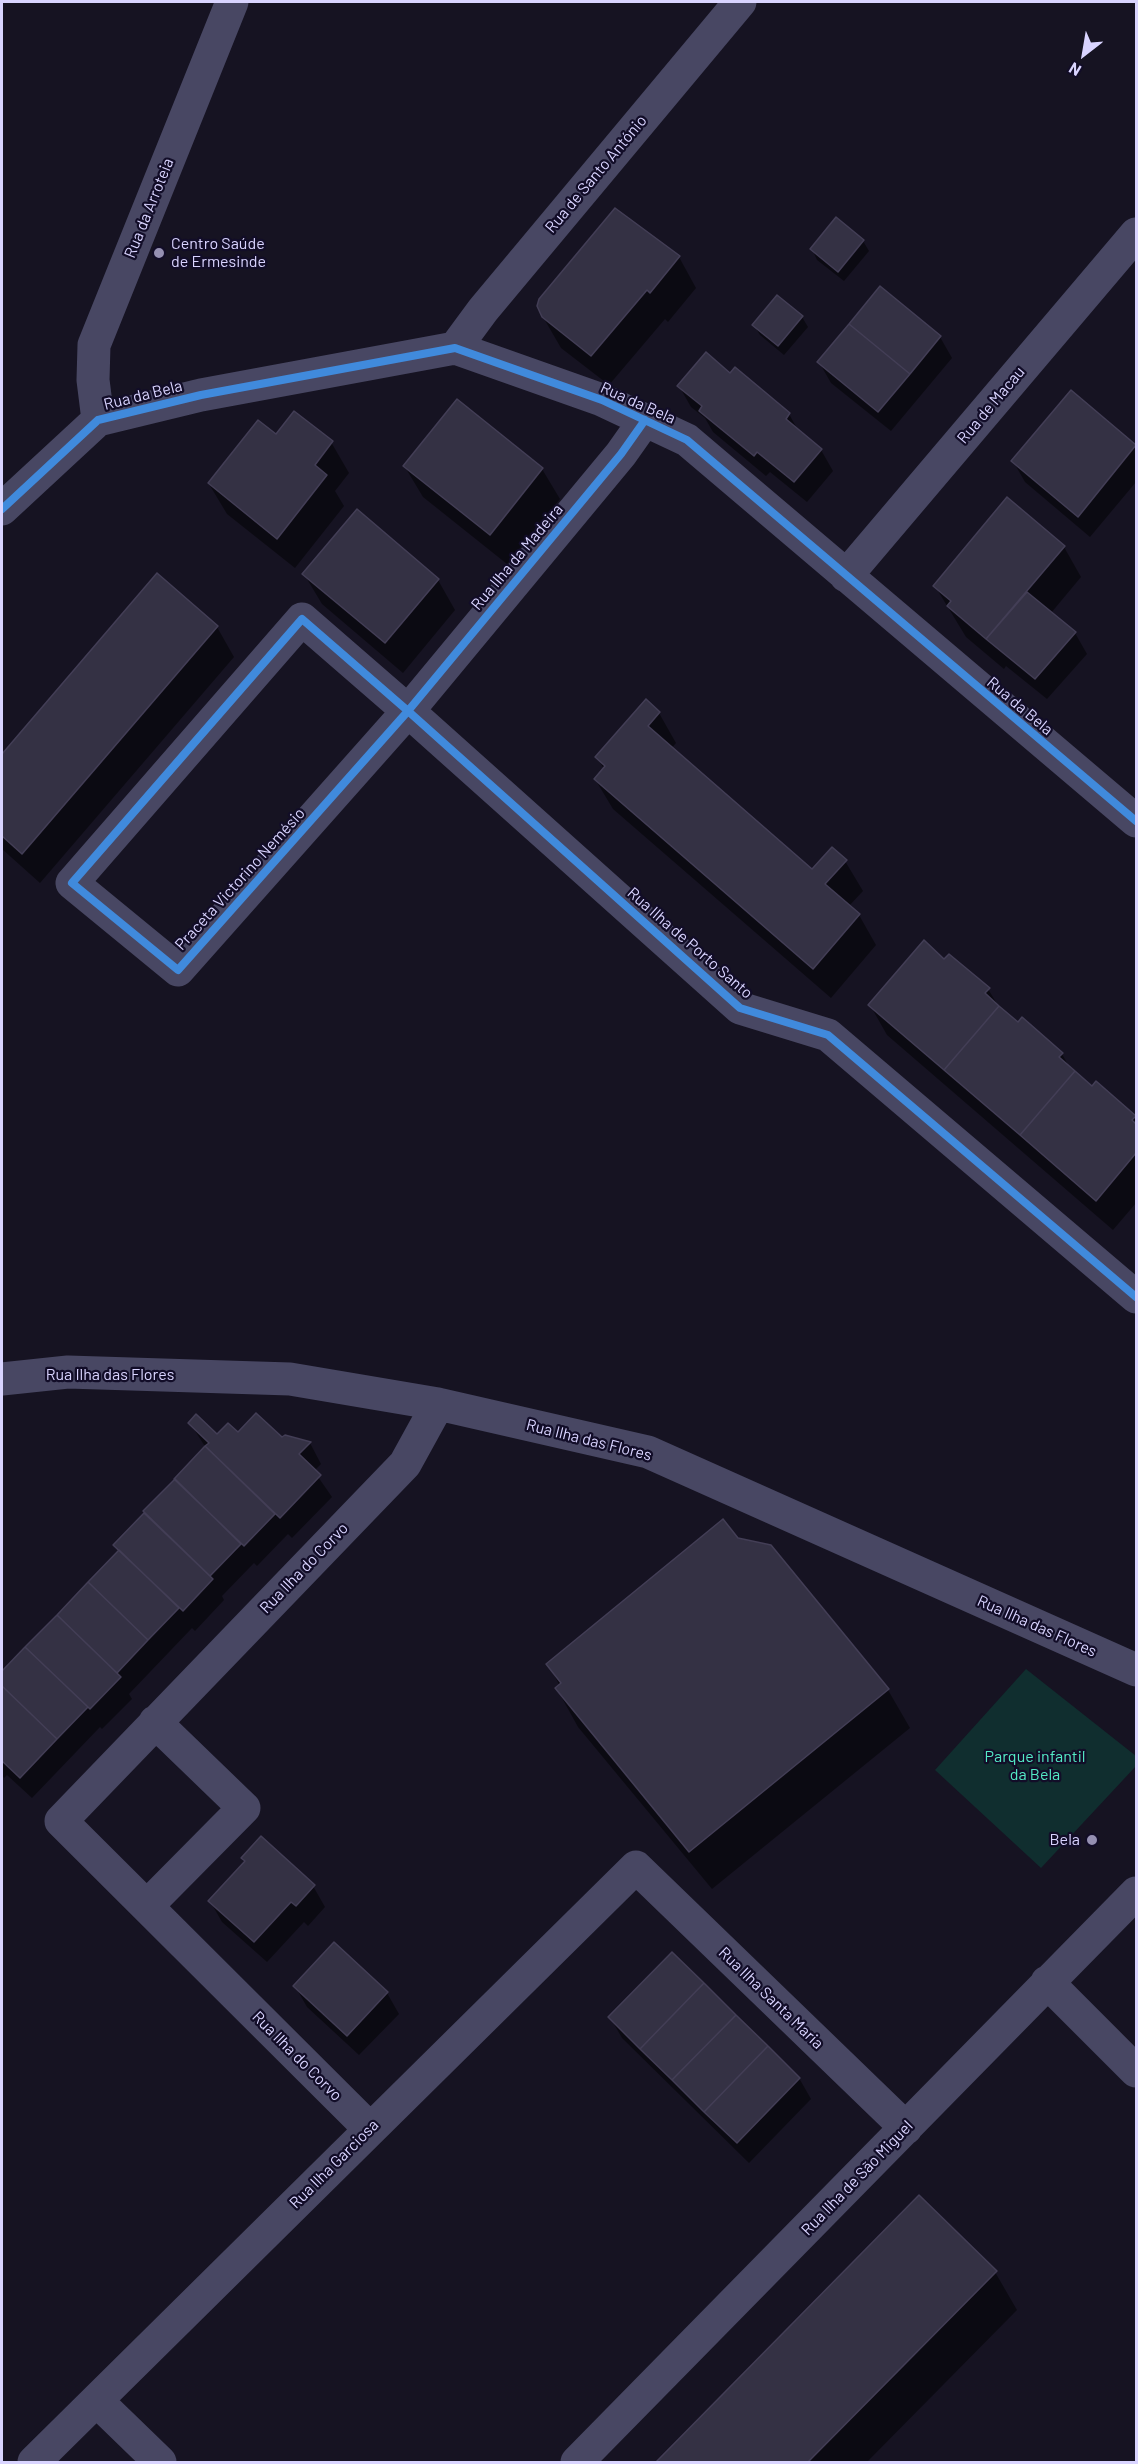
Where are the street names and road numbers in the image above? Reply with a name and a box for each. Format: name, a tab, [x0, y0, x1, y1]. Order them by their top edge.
street label: Rua de Santo António	[541, 111, 651, 237]
street label: Rua da Arroteia	[120, 155, 178, 261]
street label: Rua de Macau	[953, 362, 1029, 448]
street label: Rua da Bela	[102, 376, 184, 414]
street label: Rua da Bela	[597, 378, 679, 428]
street label: Rua Ilha da Madeira	[467, 500, 567, 614]
street label: Rua da Bela	[983, 673, 1057, 739]
street label: Praceta Victorino Nemésio	[171, 804, 309, 954]
street label: Rua Ilha de Porto Santo	[623, 883, 757, 1003]
street label: Rua Ilha das Flores	[46, 1365, 174, 1385]
street label: Rua Ilha das Flores	[524, 1415, 654, 1465]
street label: Rua Ilha do Corvo	[256, 1519, 352, 1617]
street label: Rua Ilha das Flores	[974, 1591, 1100, 1661]
street label: Rua Ilha Santa Maria	[714, 1943, 828, 2053]
street label: Rua Ilha do Corvo	[248, 2007, 346, 2105]
street label: Rua Ilha Garciosa	[285, 2115, 383, 2213]
street label: Rua Ilha de São Miguel	[797, 2117, 917, 2239]

